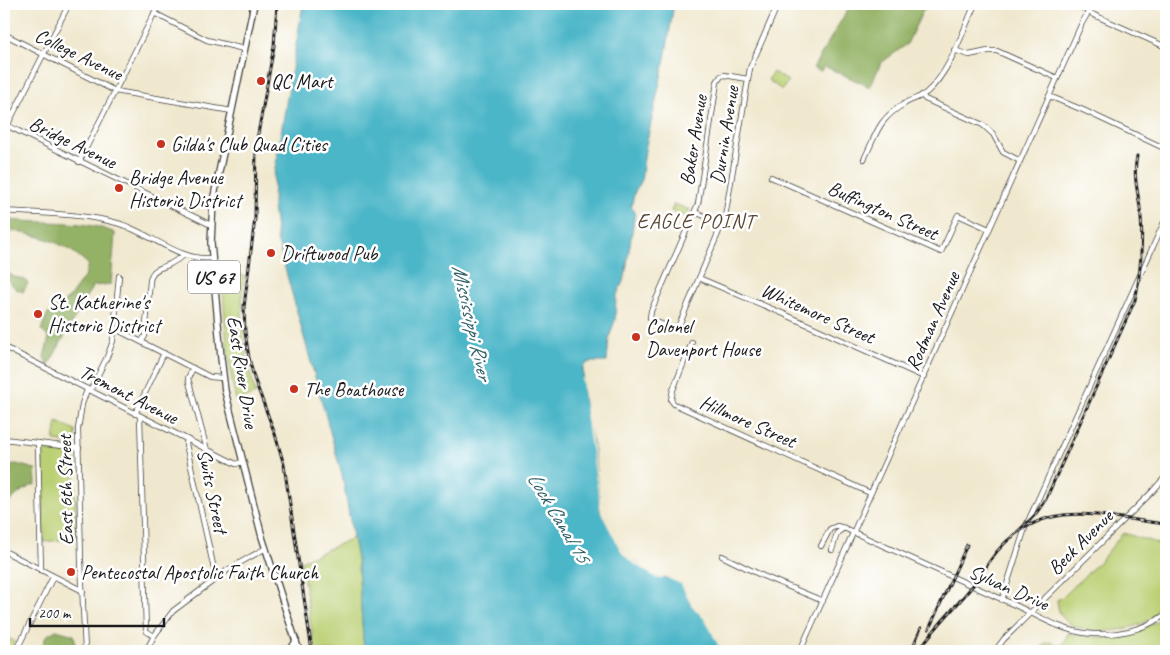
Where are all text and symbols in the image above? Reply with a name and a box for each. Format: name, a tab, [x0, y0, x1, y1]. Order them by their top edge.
street label: College Avenue	[31, 23, 128, 87]
place label: QC Mart	[271, 69, 335, 94]
marker: QC Mart	[255, 75, 267, 87]
street label: Durnin Avenue	[704, 83, 745, 186]
street label: Baker Avenue	[674, 92, 713, 187]
street label: Bridge Avenue	[25, 111, 122, 175]
place label: Gilda's Club Quad Cities	[171, 132, 329, 157]
marker: Gilda's Club Quad Cities	[155, 138, 167, 150]
place label: Bridge Avenue Historic District	[129, 165, 245, 213]
street label: Buffington Street	[824, 175, 944, 247]
marker: Bridge Avenue Historic District	[113, 182, 125, 194]
district label: EAGLE POINT	[637, 208, 759, 234]
place label: Driftwood Pub	[281, 241, 378, 266]
marker: Driftwood Pub	[265, 247, 277, 259]
road number: US 67	[188, 260, 240, 294]
water label: Mississippi River	[446, 262, 499, 385]
street label: Rodman Avenue	[900, 267, 966, 374]
street label: Whitemore Street	[757, 277, 880, 350]
place label: St. Katherine's Historic District	[48, 290, 164, 338]
marker: St. Katherine's Historic District	[32, 308, 44, 320]
street label: East River Drive	[221, 314, 264, 431]
place label: Colonel Davenport House	[646, 314, 762, 362]
marker: Colonel Davenport House	[630, 331, 642, 343]
street label: Tremont Avenue	[75, 359, 183, 431]
place label: The Boathouse	[304, 377, 405, 402]
marker: The Boathouse	[288, 383, 300, 395]
street label: Hillmore Street	[696, 389, 802, 455]
street label: East 6th Street	[52, 432, 79, 545]
street label: Swits Street	[191, 447, 234, 539]
water label: Lock Canal 15	[522, 467, 598, 571]
street label: Beck Avenue	[1042, 503, 1119, 580]
street label: Sylvan Drive	[965, 559, 1054, 617]
place label: Pentecostal Apostolic Faith Church	[81, 560, 319, 585]
marker: Pentecostal Apostolic Faith Church	[65, 566, 77, 578]
scale bar	[30, 595, 164, 627]
text: 200 m	[38, 604, 72, 623]

